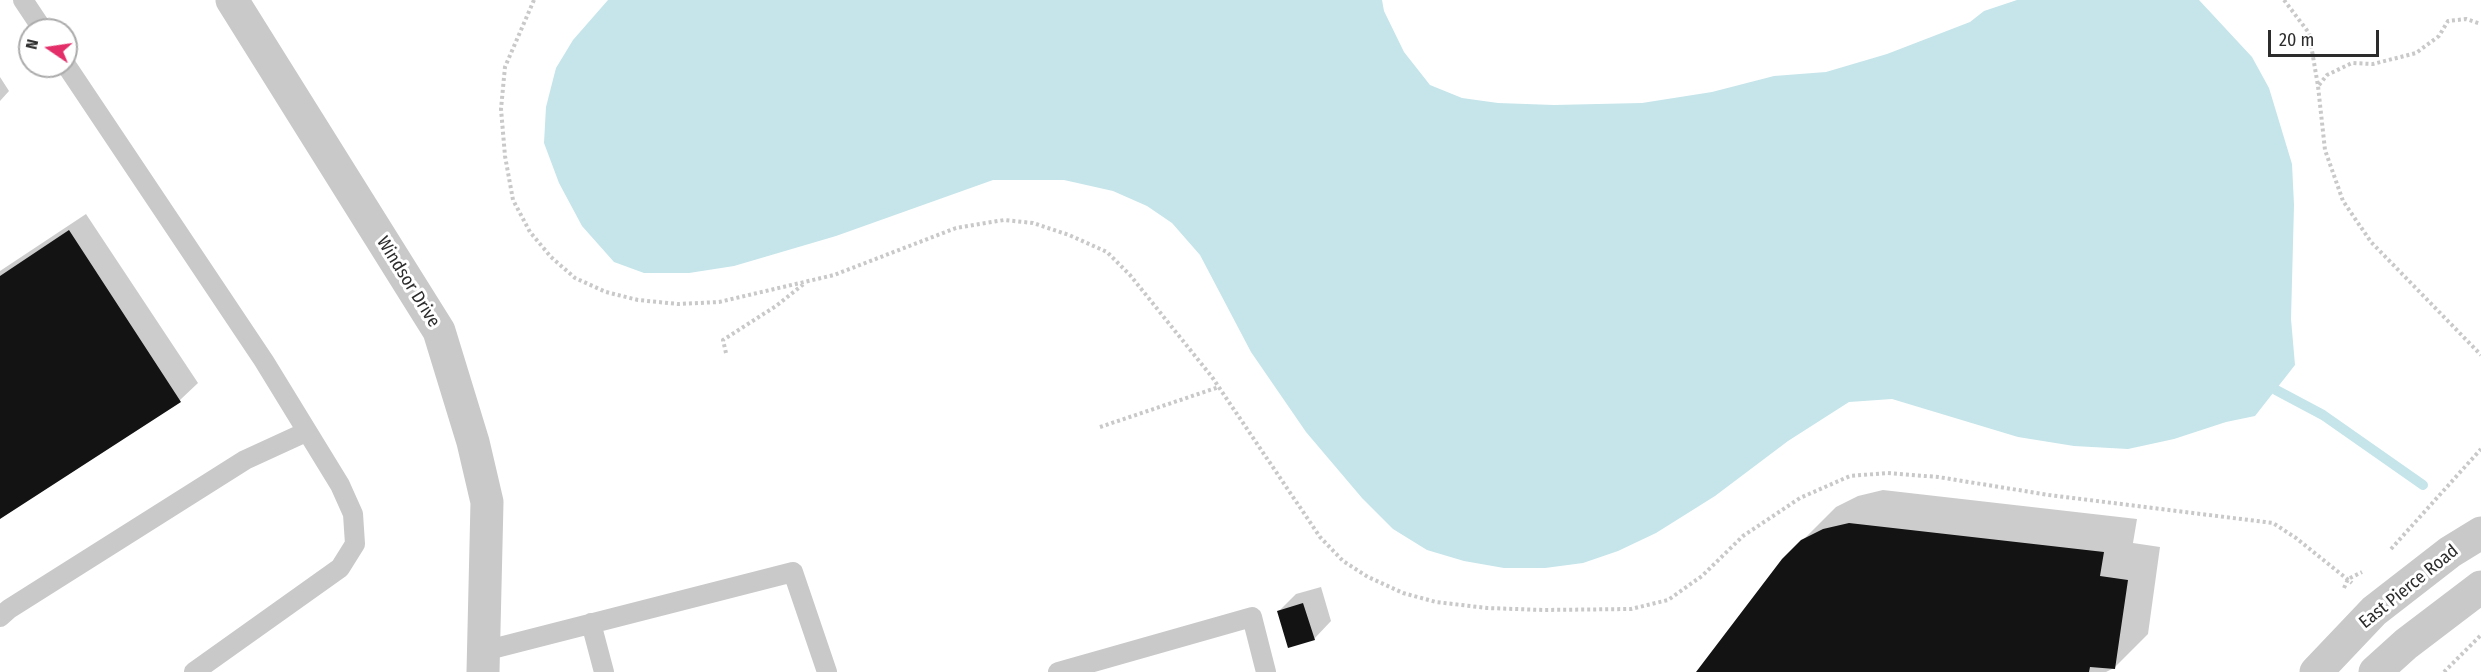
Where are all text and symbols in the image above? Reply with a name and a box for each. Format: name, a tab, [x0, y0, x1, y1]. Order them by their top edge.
north arrow	[18, 18, 78, 78]
scale bar	[2271, 18, 2382, 56]
text: 20 m	[2279, 29, 2314, 51]
text: N	[22, 37, 42, 51]
street label: Windsor Drive	[372, 233, 444, 331]
street label: East Pierce Road	[2355, 540, 2463, 634]

